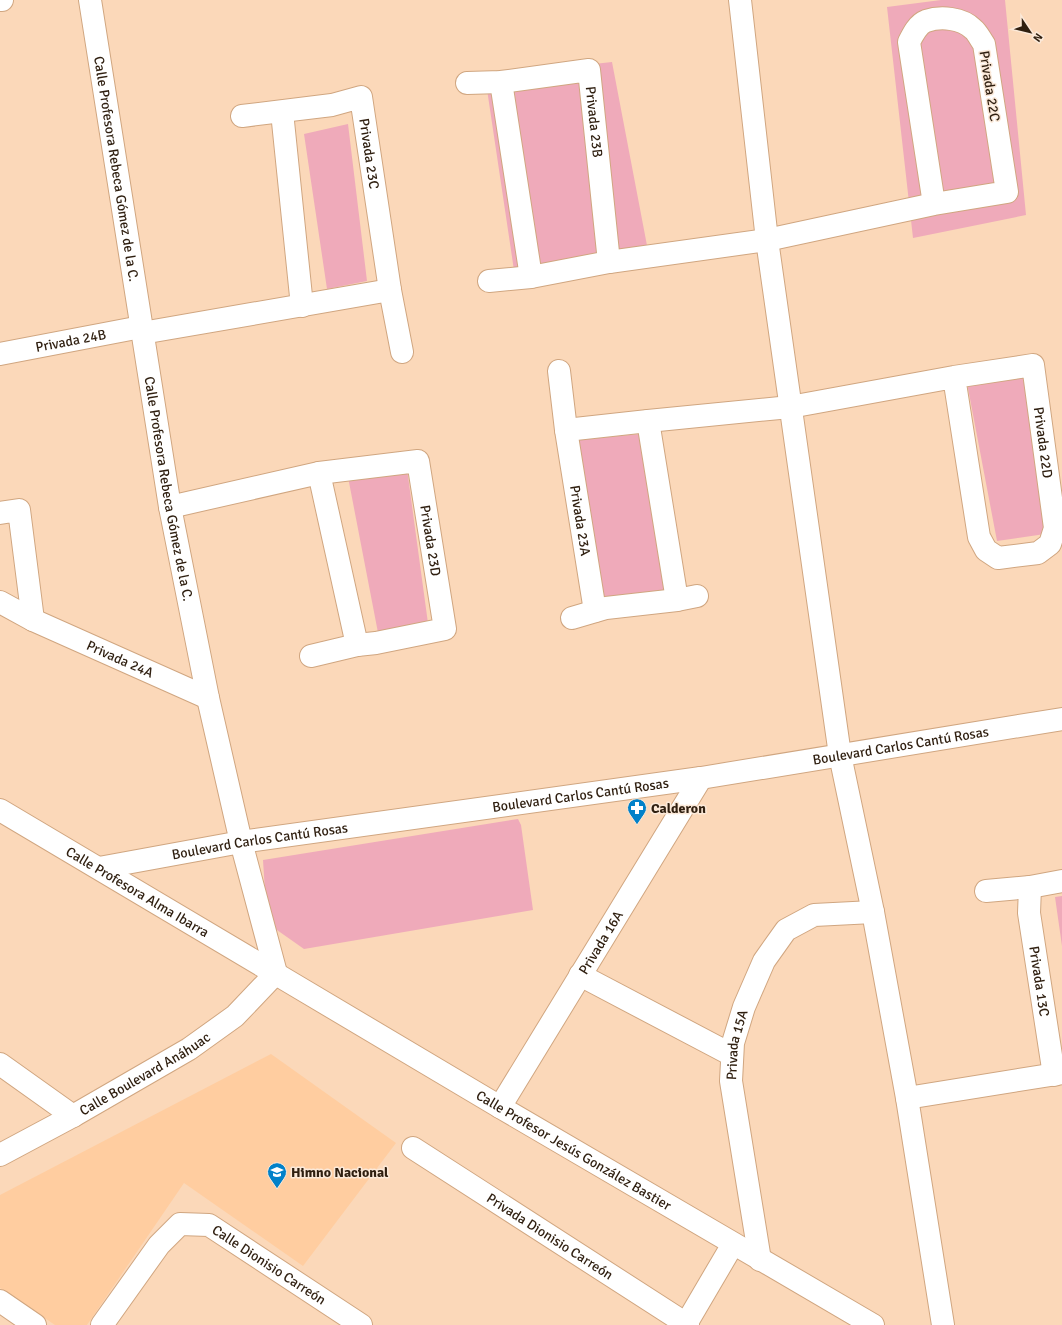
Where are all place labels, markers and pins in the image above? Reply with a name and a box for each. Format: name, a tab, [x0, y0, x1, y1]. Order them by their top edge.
pharmacy icon: Calderon	[626, 797, 648, 825]
place label: Calderon	[651, 800, 706, 817]
school or university icon: Himno Nacional	[266, 1161, 288, 1189]
place label: Himno Nacional	[291, 1164, 389, 1181]

